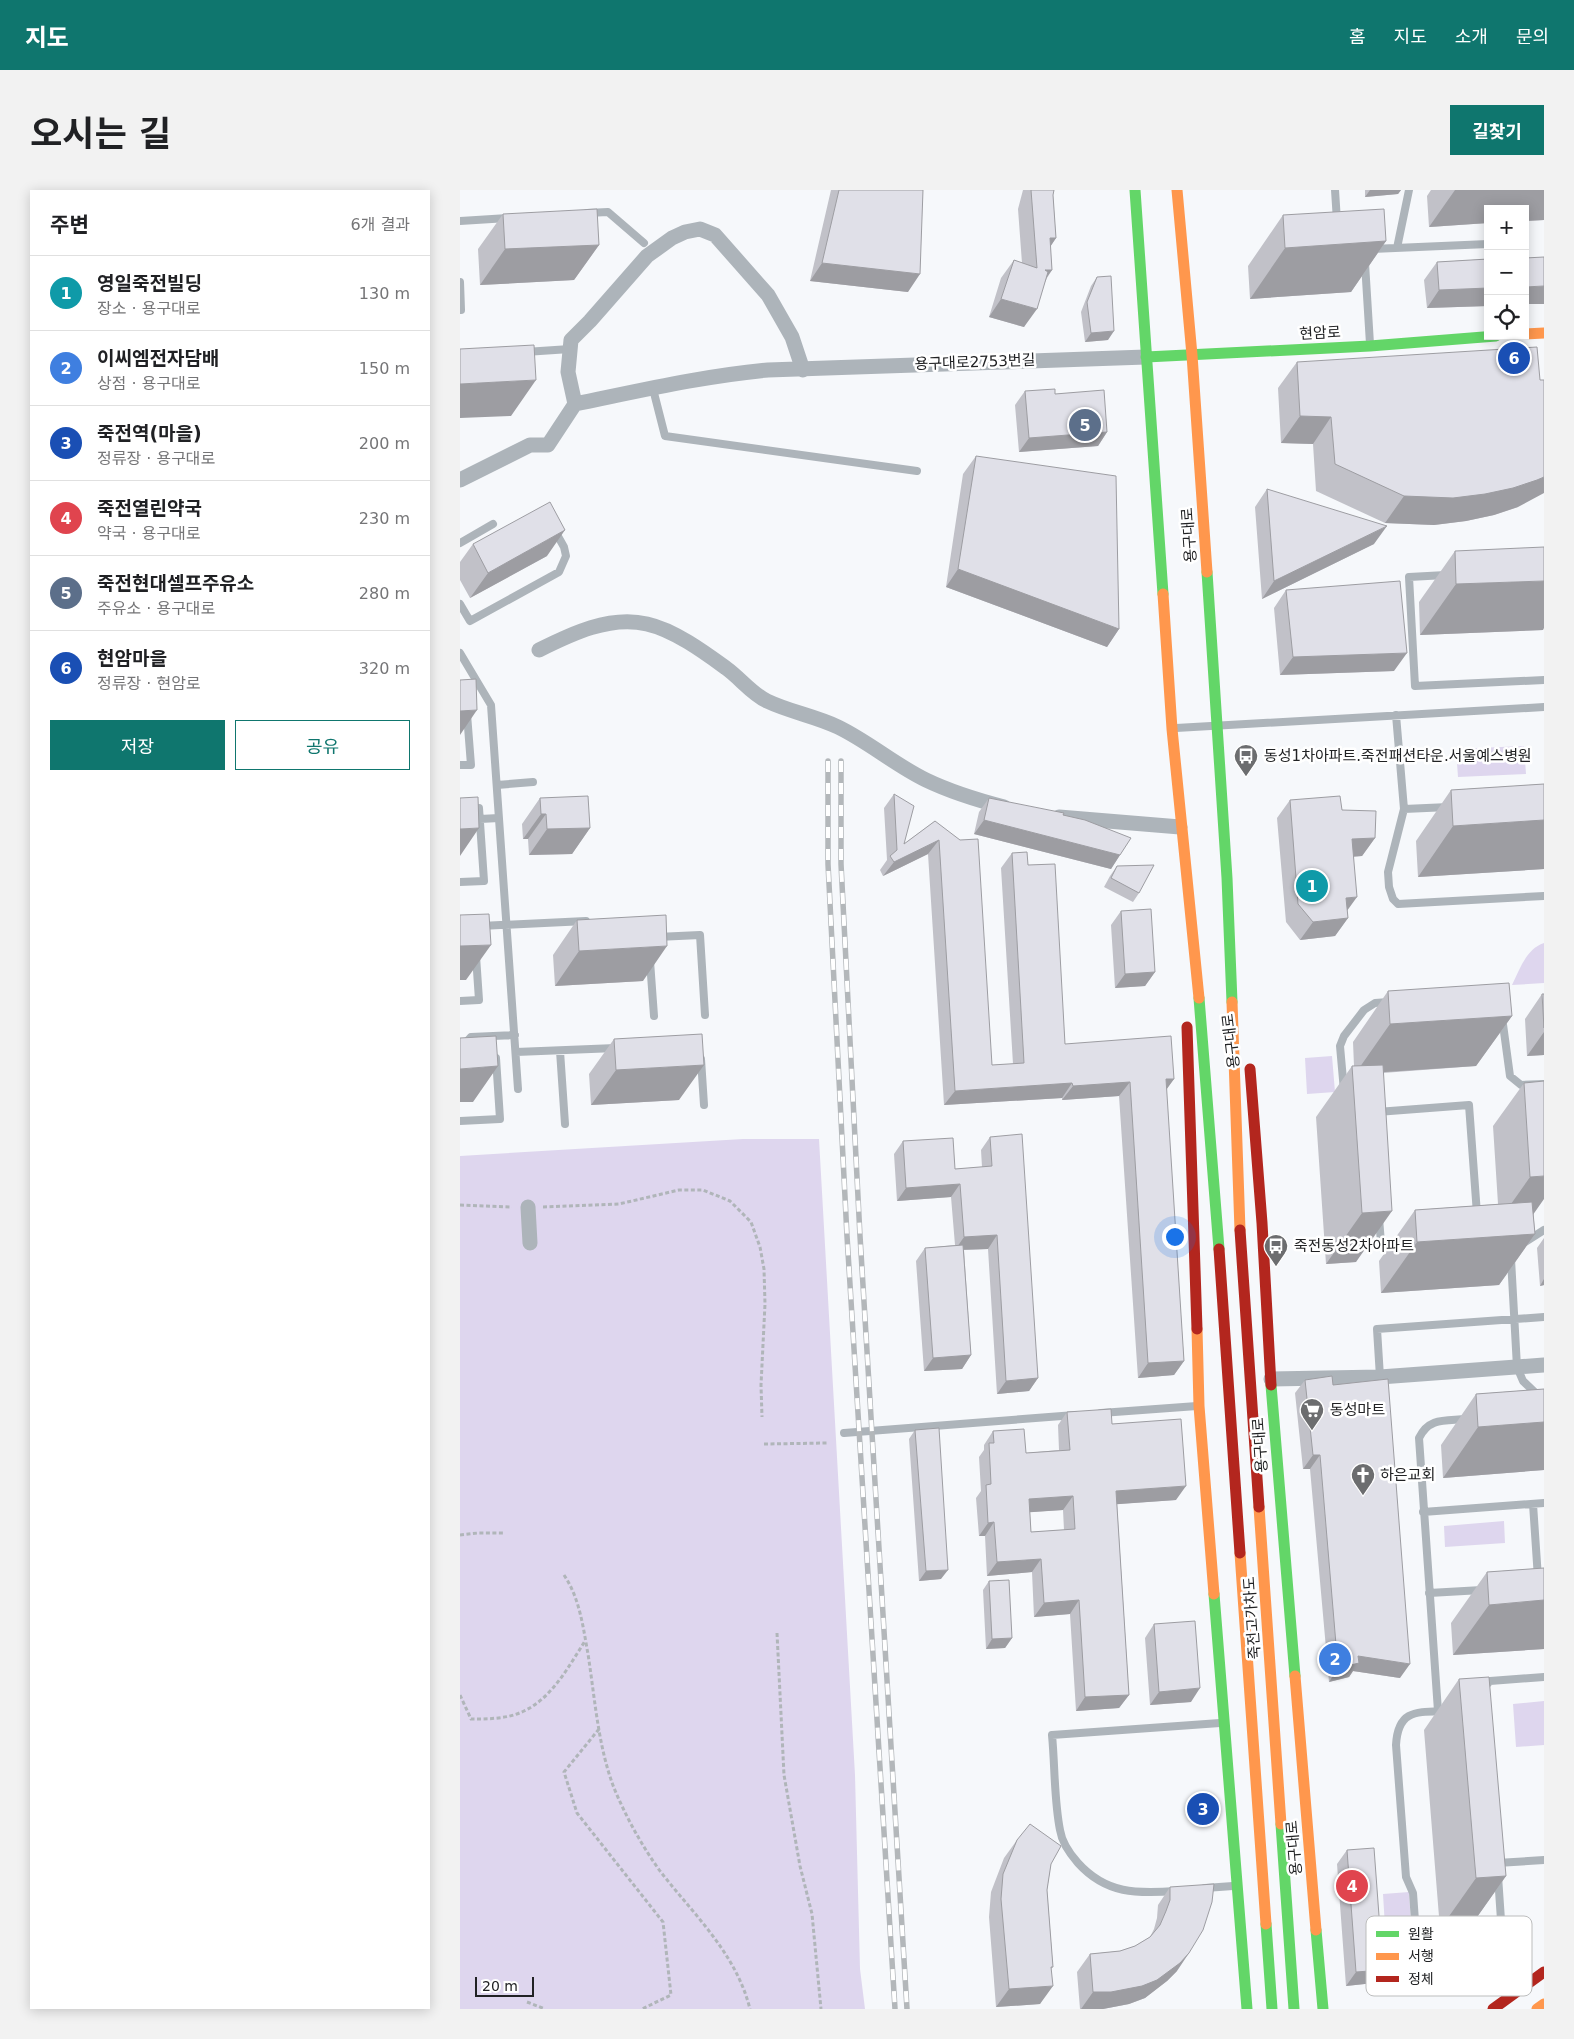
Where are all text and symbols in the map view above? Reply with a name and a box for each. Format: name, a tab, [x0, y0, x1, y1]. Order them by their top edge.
text: 지도	[25, 24, 69, 52]
text: 홈	[1349, 26, 1366, 47]
text: 지도	[1394, 26, 1427, 47]
text: 소개	[1455, 26, 1488, 47]
text: 문의	[1516, 26, 1549, 47]
button: 길찾기	[1450, 105, 1544, 155]
text: 오시는 길	[30, 114, 171, 154]
map controls	[1484, 205, 1529, 340]
button: +	[1484, 205, 1529, 250]
text: 주변	[50, 213, 89, 237]
text: 6개 결과	[351, 215, 410, 234]
button: −	[1484, 250, 1529, 295]
text: 영일죽전빌딩	[97, 272, 202, 294]
text: 1	[60, 284, 72, 303]
text: 130 m	[359, 284, 410, 303]
button: locate	[1484, 295, 1529, 340]
text: 장소 · 용구대로	[97, 299, 201, 318]
street label: 현암로	[1299, 323, 1341, 343]
pin: 6	[1498, 339, 1530, 377]
text: 이씨엠전자담배	[97, 347, 219, 369]
street label: 용구대로2753번길	[914, 351, 1036, 373]
text: 2	[60, 359, 72, 378]
text: 150 m	[359, 359, 410, 378]
text: 상점 · 용구대로	[97, 374, 201, 393]
pin: 5	[1069, 406, 1101, 444]
text: 죽전역(마을)	[97, 422, 202, 444]
text: 3	[60, 434, 72, 453]
text: 200 m	[359, 434, 410, 453]
text: 정류장 · 용구대로	[97, 449, 215, 468]
text: 죽전열린약국	[97, 497, 202, 519]
street label: 용구대로	[1178, 507, 1200, 563]
text: 4	[60, 509, 72, 528]
text: 230 m	[359, 509, 410, 528]
text: 약국 · 용구대로	[97, 524, 201, 543]
text: 죽전현대셀프주유소	[97, 572, 254, 594]
text: 5	[60, 584, 72, 603]
text: 280 m	[359, 584, 410, 603]
text: 주유소 · 용구대로	[97, 599, 215, 618]
text: 현암마을	[97, 647, 167, 669]
text: 6	[60, 659, 72, 678]
text: 320 m	[359, 659, 410, 678]
text: 정류장 · 현암로	[97, 674, 201, 693]
button: 저장	[50, 720, 225, 770]
button: 공유	[235, 720, 410, 770]
bus stop icon: 동성1차아파트.죽전패션타운.서울예스병원	[1233, 743, 1259, 777]
place label: 동성1차아파트.죽전패션타운.서울예스병원	[1264, 747, 1531, 765]
pin: 1	[1296, 867, 1328, 905]
street label: 용구대로	[1219, 1013, 1243, 1069]
your location	[1162, 1224, 1188, 1250]
bus stop icon: 죽전동성2차아파트	[1263, 1233, 1289, 1267]
place label: 죽전동성2차아파트	[1294, 1237, 1414, 1255]
supermarket icon: 동성마트	[1299, 1397, 1325, 1431]
place label: 동성마트	[1330, 1401, 1385, 1419]
street label: 용구대로	[1249, 1417, 1271, 1473]
church icon: 하은교회	[1350, 1462, 1376, 1496]
place label: 하은교회	[1380, 1466, 1435, 1484]
street label: 죽전고가차도	[1240, 1576, 1264, 1660]
pin: 2	[1319, 1640, 1351, 1678]
pin: 3	[1187, 1790, 1219, 1828]
street label: 용구대로	[1283, 1820, 1305, 1876]
pin: 4	[1336, 1867, 1368, 1905]
legend	[1366, 1916, 1532, 1996]
text: 원활	[1408, 1926, 1434, 1942]
text: 서행	[1408, 1948, 1434, 1964]
text: 정체	[1408, 1971, 1434, 1987]
scale bar	[475, 1974, 534, 1997]
text: 20 m	[482, 1978, 518, 1994]

